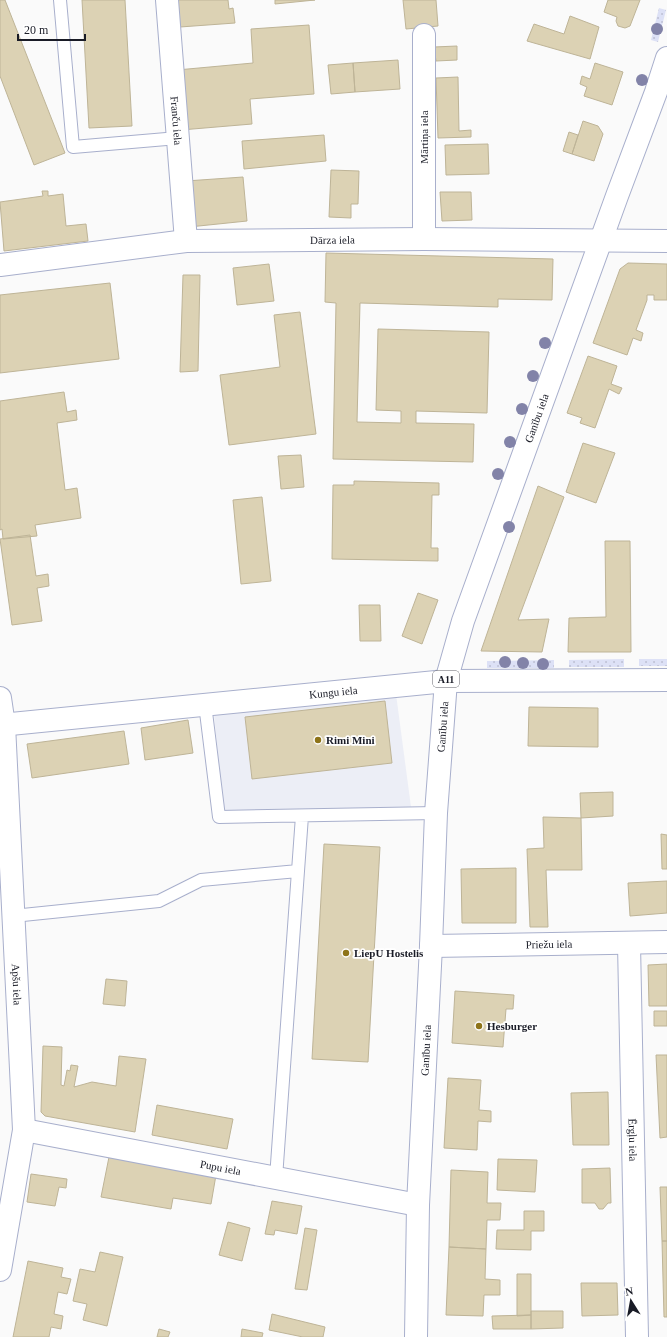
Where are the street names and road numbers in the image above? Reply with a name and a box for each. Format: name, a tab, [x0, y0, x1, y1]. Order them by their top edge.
street label: Franču iela	[169, 96, 184, 146]
street label: Mārtiņa iela	[418, 110, 431, 164]
street label: Dārza iela	[310, 234, 355, 246]
street label: Ganību iela	[522, 392, 551, 444]
road number: A11	[433, 671, 459, 687]
street label: Kungu iela	[309, 684, 358, 700]
street label: Ganību iela	[435, 701, 450, 753]
street label: Priežu iela	[525, 938, 573, 950]
street label: Apšu iela	[10, 963, 24, 1006]
street label: Ganību iela	[418, 1024, 433, 1076]
street label: Ērgļu iela	[626, 1118, 639, 1162]
street label: Pupu iela	[199, 1158, 242, 1177]

